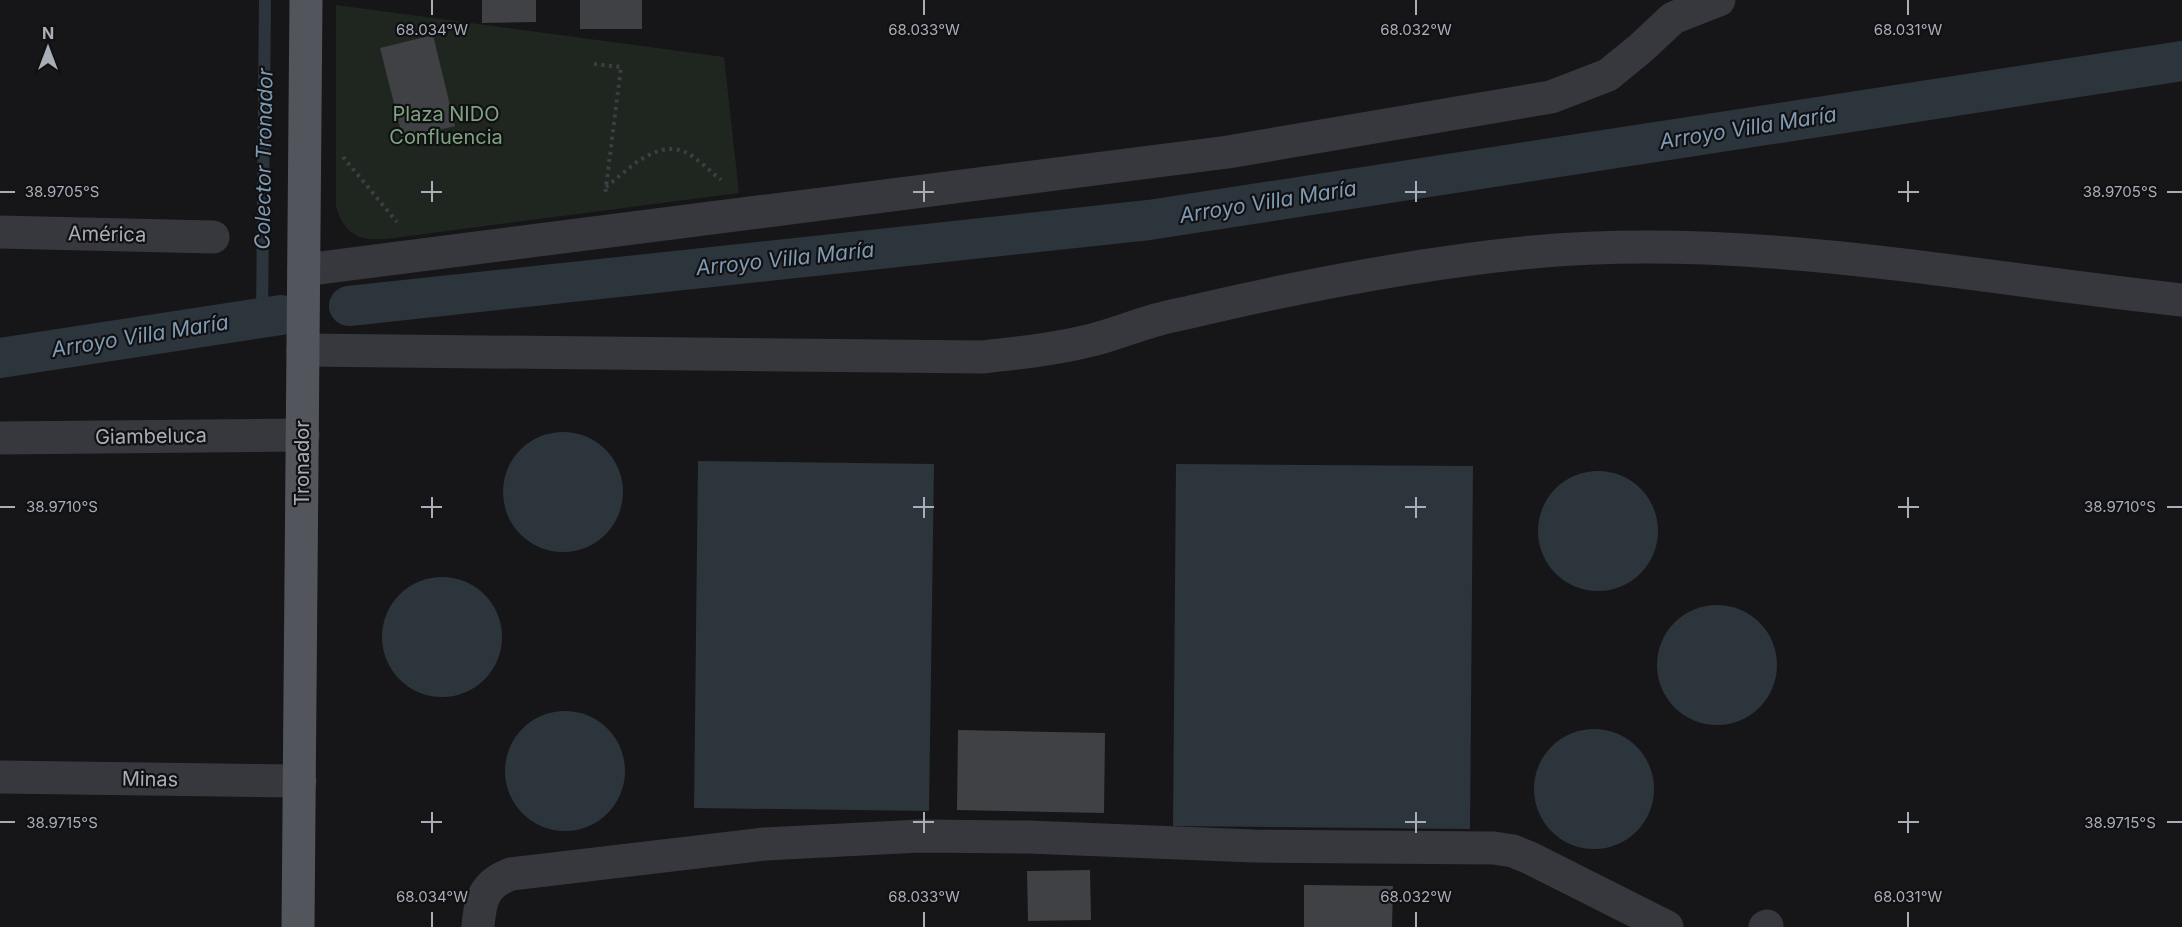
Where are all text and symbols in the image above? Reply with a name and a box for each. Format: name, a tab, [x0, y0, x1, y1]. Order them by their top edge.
north arrow	[18, 18, 78, 78]
text: 68.034°W	[396, 20, 468, 39]
text: 68.033°W	[888, 20, 960, 39]
text: 68.032°W	[1380, 20, 1452, 39]
text: 68.031°W	[1874, 20, 1943, 39]
text: N	[42, 23, 54, 43]
water label: Colector Tronador	[249, 67, 278, 250]
water label: Arroyo Villa María	[1657, 101, 1838, 154]
park label: Plaza NIDO Confluencia	[389, 102, 503, 149]
water label: Arroyo Villa María	[1177, 175, 1358, 228]
text: 38.9705°S	[25, 182, 99, 201]
text: 38.9705°S	[2083, 182, 2157, 201]
street label: América	[68, 221, 146, 247]
water label: Arroyo Villa María	[694, 237, 875, 280]
water label: Arroyo Villa María	[49, 309, 230, 362]
street label: Tronador	[290, 420, 314, 506]
street label: Giambeluca	[95, 423, 207, 449]
text: 38.9710°S	[26, 497, 98, 516]
text: 38.9710°S	[2084, 497, 2156, 516]
street label: Minas	[122, 767, 178, 791]
text: 38.9715°S	[26, 813, 98, 832]
text: 38.9715°S	[2084, 813, 2156, 832]
text: 68.034°W	[396, 887, 468, 906]
text: 68.033°W	[888, 887, 960, 906]
text: 68.032°W	[1380, 887, 1452, 906]
text: 68.031°W	[1874, 887, 1943, 906]

